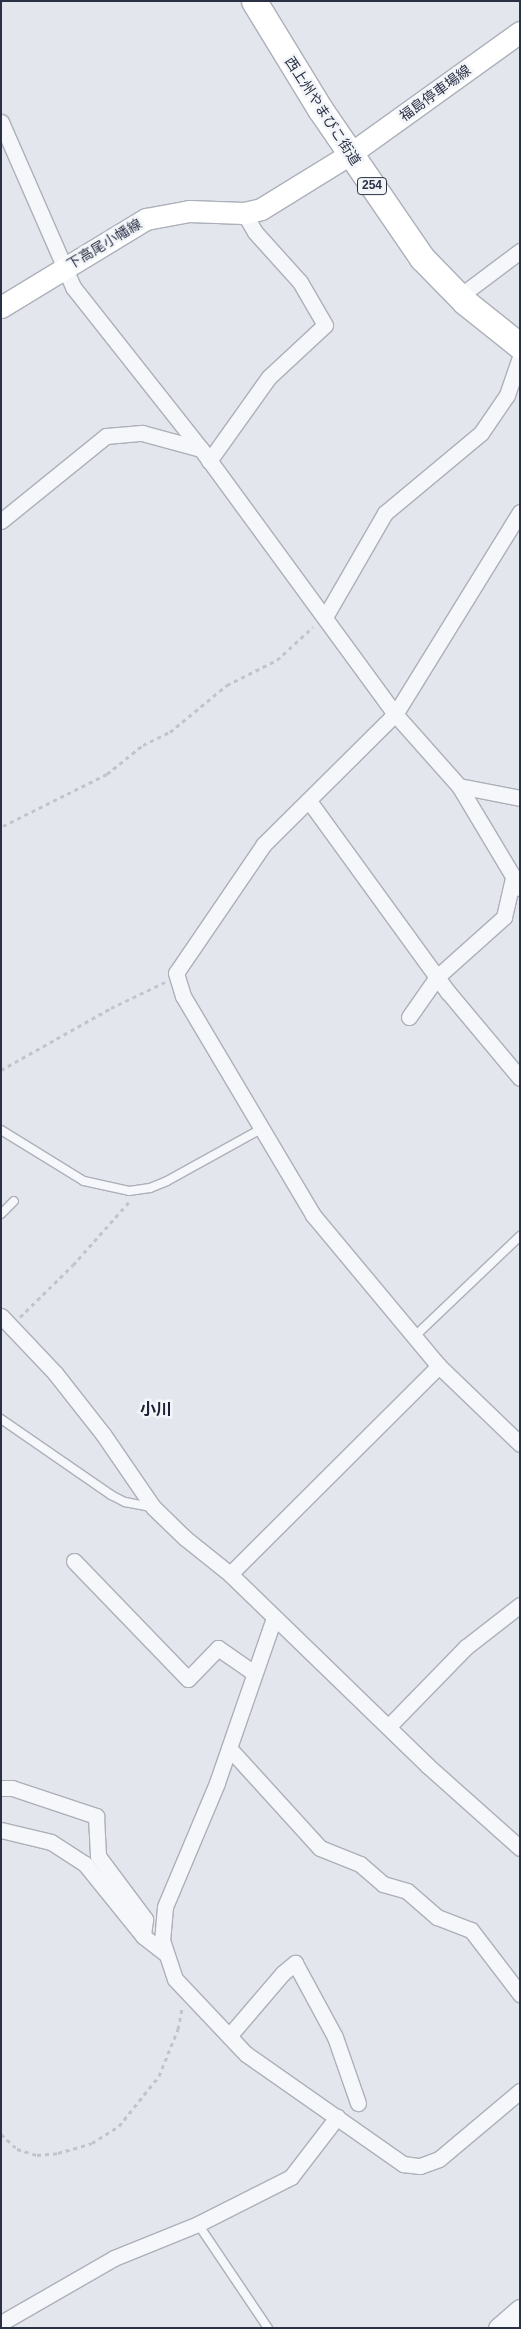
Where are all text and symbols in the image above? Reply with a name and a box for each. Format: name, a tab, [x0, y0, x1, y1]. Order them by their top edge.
street label: 西上州やまびこ街道	[282, 54, 364, 168]
street label: 福島停車場線	[396, 62, 474, 124]
road number: 254	[356, 177, 388, 196]
street label: 下高尾小幡線	[64, 215, 144, 273]
district label: 小川	[140, 1400, 172, 1420]

